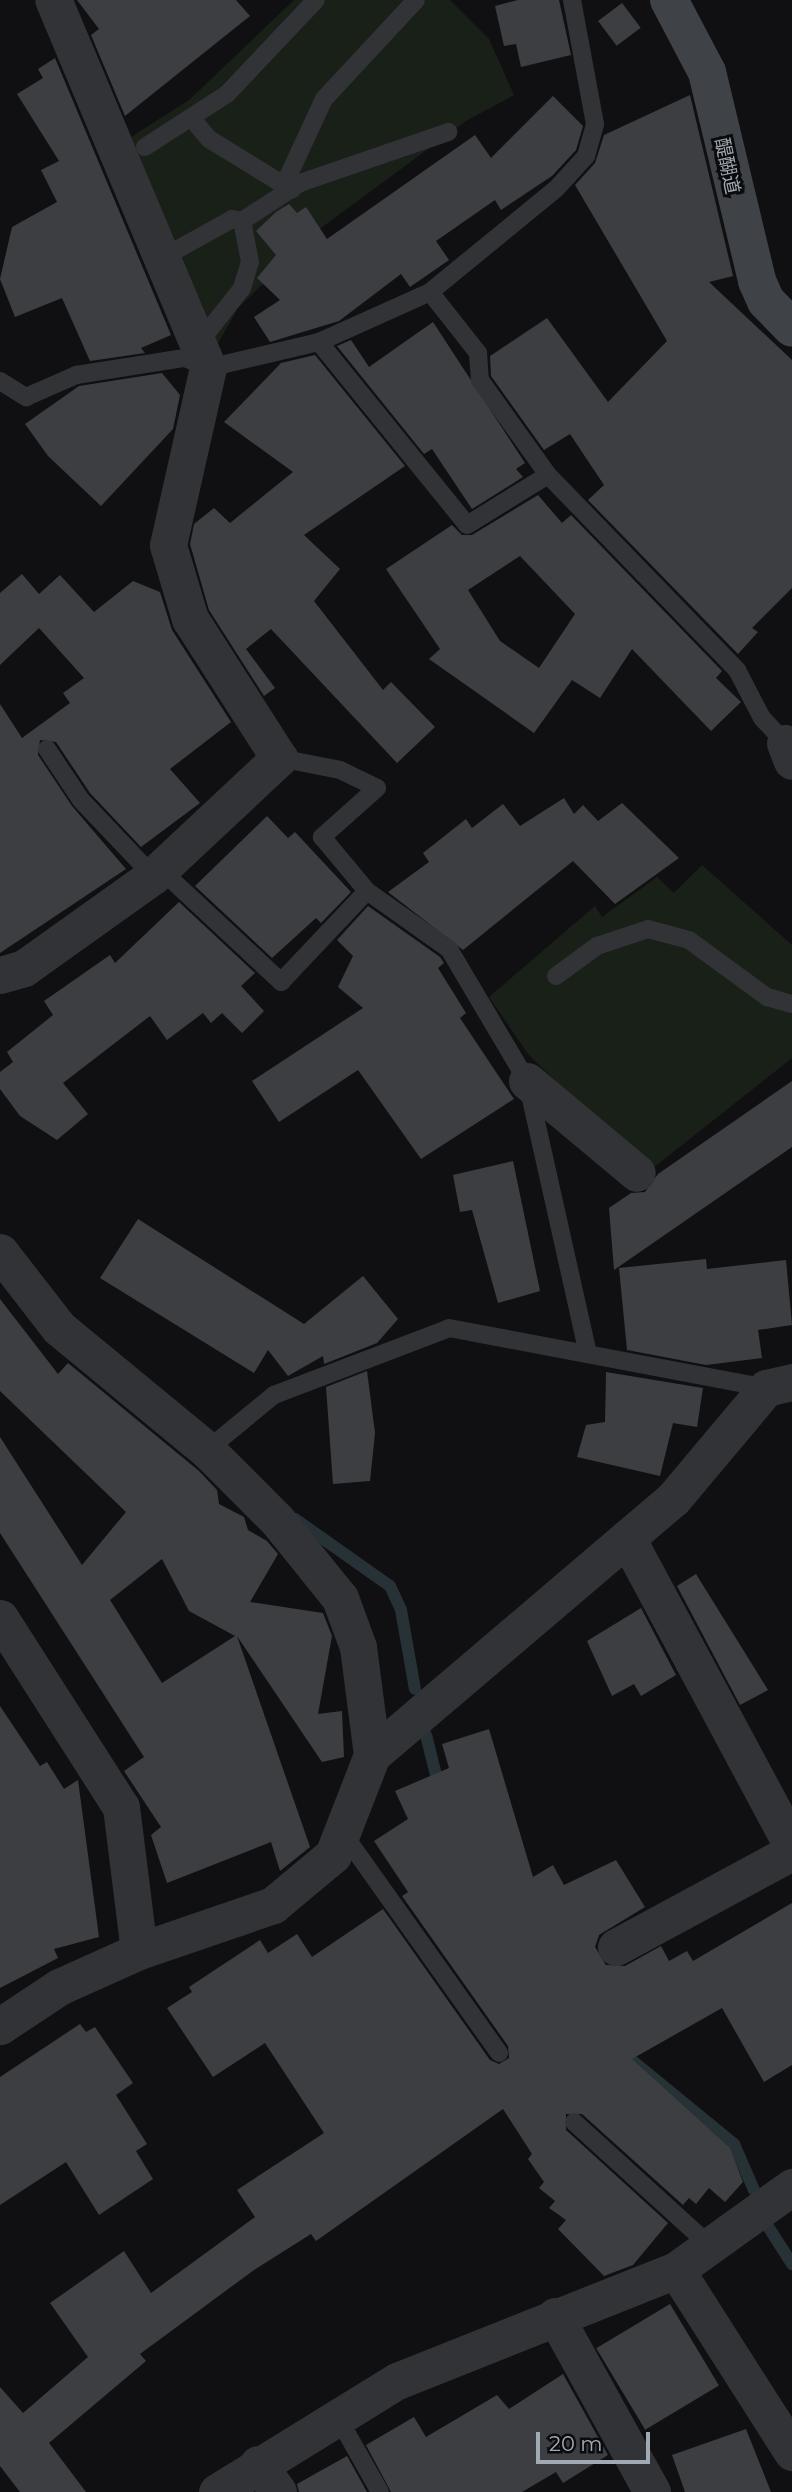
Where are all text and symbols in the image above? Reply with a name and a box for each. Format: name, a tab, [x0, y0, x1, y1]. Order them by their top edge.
street label: 醍醐道	[710, 136, 744, 196]
scale bar	[540, 2418, 654, 2462]
text: 20 m	[549, 2431, 603, 2456]

